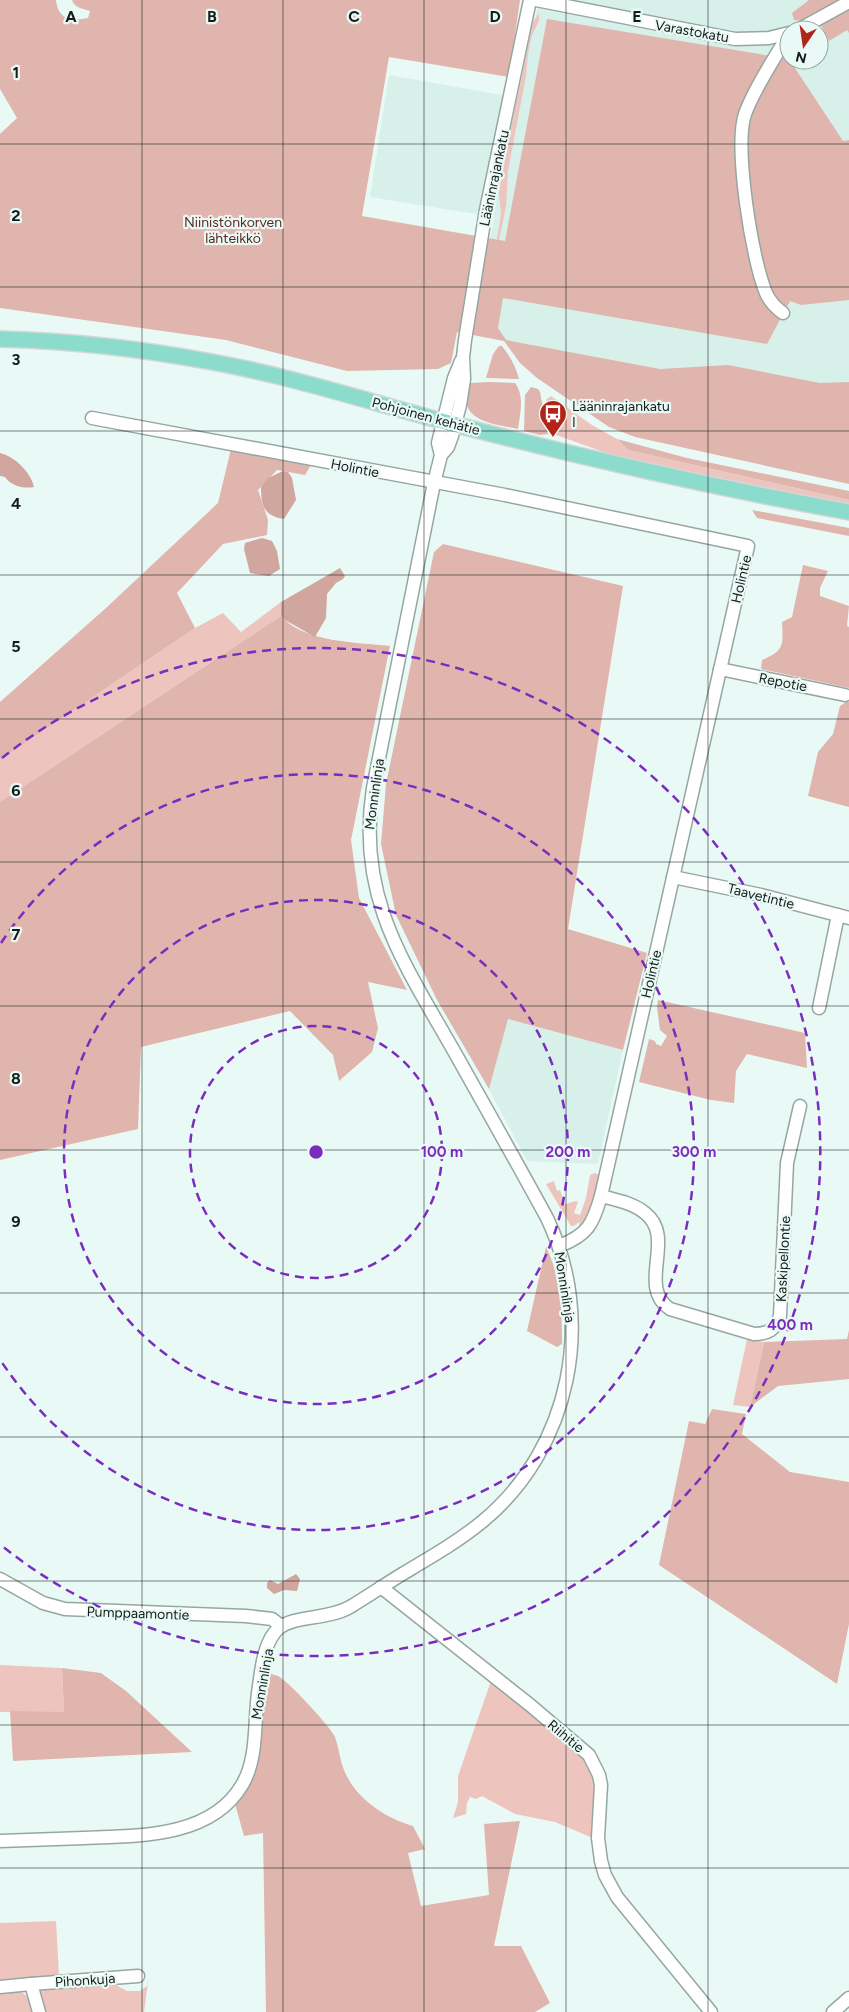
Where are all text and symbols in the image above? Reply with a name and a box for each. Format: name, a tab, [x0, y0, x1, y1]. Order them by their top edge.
text: A	[65, 7, 77, 26]
text: B	[207, 7, 217, 26]
text: C	[348, 7, 360, 26]
text: D	[489, 7, 501, 26]
text: E	[632, 7, 642, 26]
street label: Varastokatu	[654, 17, 730, 46]
north arrow	[779, 20, 829, 70]
text: N	[794, 48, 808, 67]
text: 1	[13, 63, 19, 82]
street label: Lääninrajankatu	[476, 128, 513, 228]
text: 2	[11, 206, 21, 225]
park label: Niinistönkorven lähteikkö	[184, 214, 282, 247]
text: 3	[12, 350, 21, 369]
street label: Pohjoinen kehätie	[370, 394, 482, 439]
place label: Lääninrajankatu I	[572, 398, 670, 431]
bus stop icon: Lääninrajankatu I	[538, 399, 568, 438]
street label: Holintie	[329, 455, 381, 482]
text: 4	[11, 494, 21, 513]
street label: Holintie	[728, 553, 755, 605]
text: 5	[11, 637, 21, 656]
street label: Repotie	[757, 669, 809, 696]
street label: Monninlinja	[361, 757, 388, 831]
text: 6	[11, 781, 21, 800]
street label: Taavetintie	[726, 880, 796, 913]
text: 7	[12, 925, 21, 944]
street label: Holintie	[638, 948, 665, 1000]
text: 8	[11, 1069, 21, 1088]
centre of rings	[307, 1143, 325, 1161]
text: 100 m	[421, 1143, 463, 1161]
text: 200 m	[546, 1143, 590, 1161]
text: 300 m	[672, 1143, 716, 1161]
text: 9	[11, 1212, 21, 1231]
street label: Kaskipellontie	[773, 1215, 794, 1303]
street label: Monninlinja	[551, 1250, 579, 1324]
text: 400 m	[767, 1316, 813, 1334]
street label: Pumppaamontie	[86, 1603, 190, 1624]
street label: Monninlinja	[248, 1647, 277, 1721]
street label: Riihitie	[544, 1716, 588, 1757]
street label: Pihonkuja	[54, 1970, 116, 1991]

